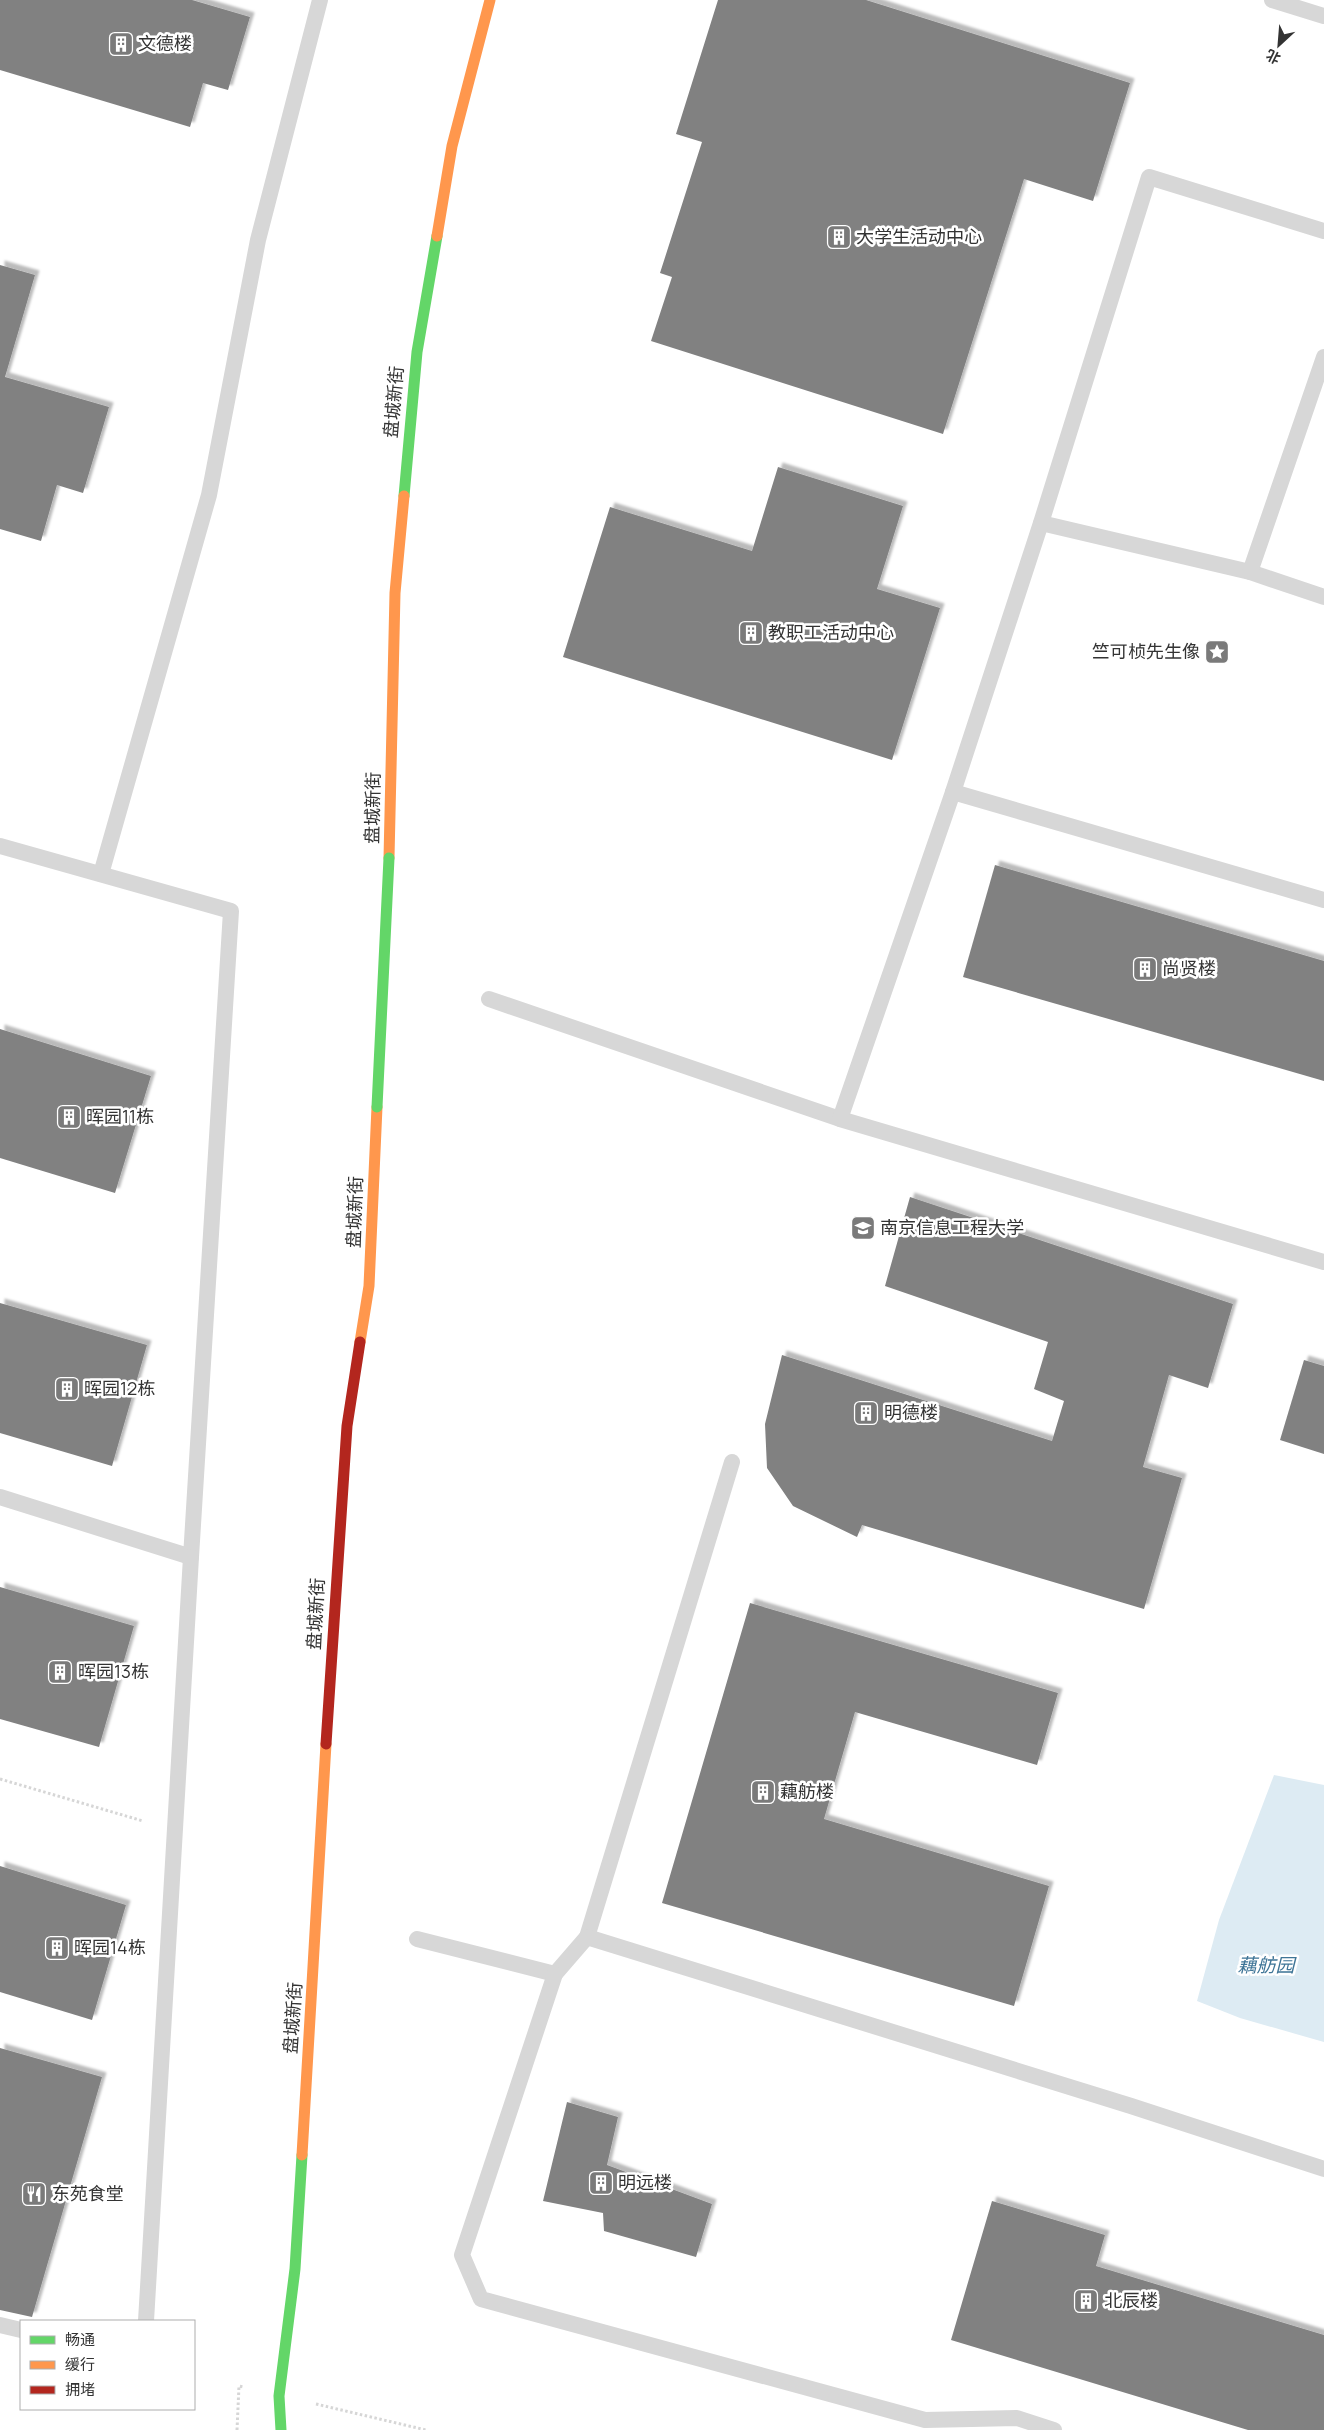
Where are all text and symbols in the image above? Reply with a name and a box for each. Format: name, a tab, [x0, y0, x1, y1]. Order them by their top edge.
north arrow	[1254, 20, 1304, 70]
building icon: 文德楼	[108, 31, 134, 57]
place label: 文德楼	[138, 31, 192, 55]
text: 北	[1263, 46, 1284, 69]
building icon: 大学生活动中心	[826, 224, 852, 250]
place label: 大学生活动中心	[856, 224, 982, 248]
street label: 盘城新街	[378, 365, 408, 439]
building icon: 教职工活动中心	[738, 620, 764, 646]
place label: 教职工活动中心	[768, 620, 894, 644]
place label: 竺可桢先生像	[1092, 639, 1200, 663]
place icon: 竺可桢先生像	[1204, 639, 1230, 665]
street label: 盘城新街	[359, 772, 385, 844]
building icon: 尚贤楼	[1132, 956, 1158, 982]
place label: 尚贤楼	[1162, 956, 1216, 980]
building icon: 晖园11栋	[56, 1104, 82, 1130]
place label: 晖园11栋	[86, 1104, 154, 1128]
street label: 盘城新街	[341, 1176, 367, 1248]
school or university icon: 南京信息工程大学	[850, 1215, 876, 1241]
place label: 南京信息工程大学	[880, 1215, 1024, 1239]
building icon: 晖园12栋	[54, 1376, 80, 1402]
place label: 晖园12栋	[84, 1376, 155, 1400]
building icon: 明德楼	[853, 1400, 879, 1426]
place label: 明德楼	[884, 1400, 938, 1424]
street label: 盘城新街	[301, 1577, 329, 1651]
building icon: 晖园13栋	[47, 1659, 73, 1685]
place label: 晖园13栋	[78, 1659, 149, 1683]
building icon: 藕舫楼	[750, 1779, 776, 1805]
place label: 藕舫楼	[780, 1779, 834, 1803]
building icon: 晖园14栋	[44, 1935, 70, 1961]
place label: 晖园14栋	[74, 1935, 146, 1959]
water label: 藕舫园	[1237, 1952, 1297, 1978]
street label: 盘城新街	[278, 1981, 306, 2055]
building icon: 明远楼	[588, 2170, 614, 2196]
place label: 明远楼	[618, 2170, 672, 2194]
restaurant icon: 东苑食堂	[21, 2181, 47, 2207]
place label: 东苑食堂	[52, 2181, 124, 2205]
building icon: 北辰楼	[1073, 2288, 1099, 2314]
place label: 北辰楼	[1104, 2288, 1158, 2312]
legend	[20, 2320, 195, 2410]
text: 畅通	[65, 2329, 95, 2350]
text: 缓行	[65, 2354, 95, 2375]
text: 拥堵	[65, 2379, 95, 2400]

